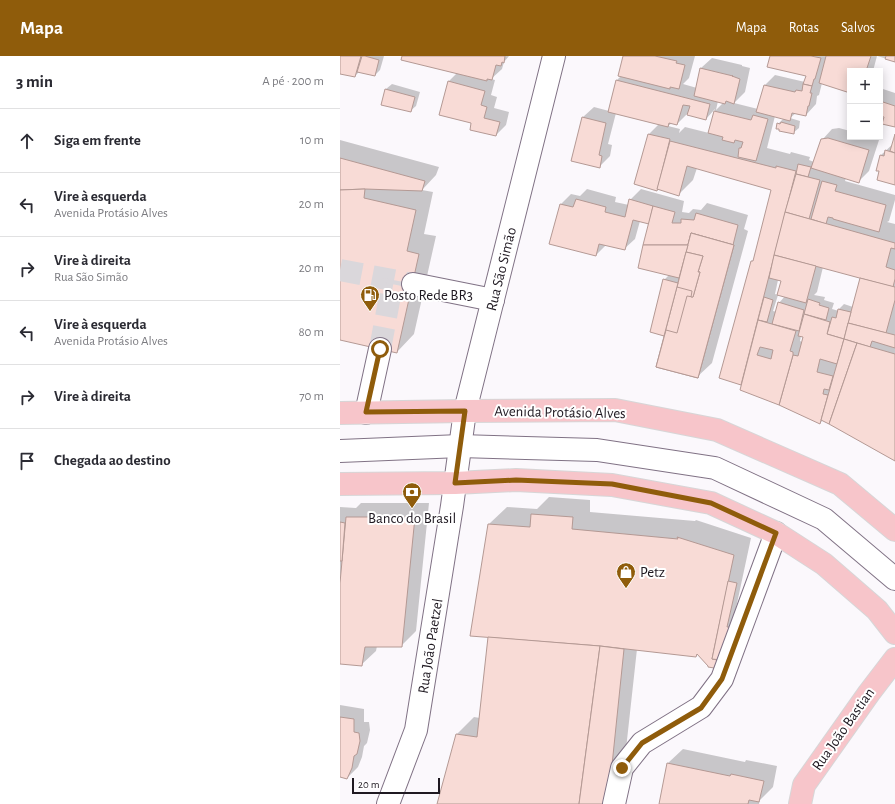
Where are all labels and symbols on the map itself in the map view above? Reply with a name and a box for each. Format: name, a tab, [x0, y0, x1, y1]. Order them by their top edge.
street label: Rua São Simão	[484, 226, 519, 312]
fuel station icon: Posto Rede BR3	[359, 284, 381, 312]
place label: Posto Rede BR3	[384, 288, 473, 303]
route start	[371, 340, 389, 358]
street label: Avenida Protásio Alves	[494, 404, 626, 421]
bank icon: Banco do Brasil	[401, 481, 423, 509]
place label: Banco do Brasil	[368, 511, 456, 526]
shop icon: Petz	[615, 561, 637, 589]
place label: Petz	[640, 565, 665, 580]
street label: Rua João Paetzel	[416, 597, 445, 695]
street label: Rua João Bastian	[809, 685, 877, 773]
route end	[613, 759, 631, 777]
scale bar	[352, 776, 440, 795]

